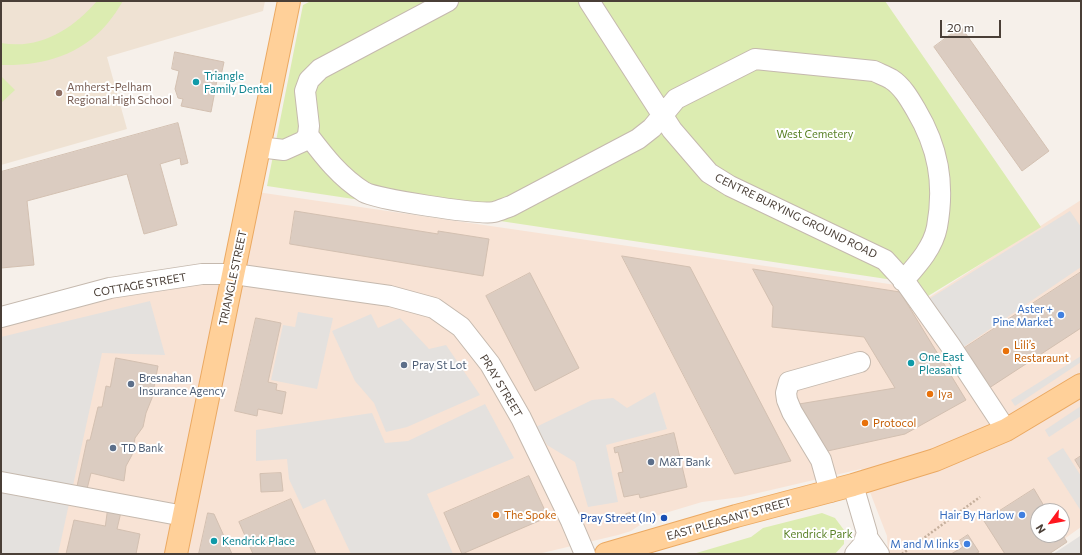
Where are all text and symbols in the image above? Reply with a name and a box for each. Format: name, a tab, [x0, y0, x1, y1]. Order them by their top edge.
scale bar	[942, 12, 1003, 38]
text: 20 m	[947, 20, 974, 34]
place label: Triangle Family Dental	[204, 69, 272, 95]
marker: Triangle Family Dental	[191, 77, 201, 87]
place label: Amherst-Pelham Regional High School	[67, 80, 172, 106]
marker: Amherst-Pelham Regional High School	[54, 88, 64, 98]
park label: West Cemetery	[777, 127, 853, 141]
street label: CENTRE BURYING GROUND ROAD	[713, 171, 879, 261]
street label: TRIANGLE STREET	[216, 229, 250, 327]
street label: COTTAGE STREET	[93, 270, 187, 300]
place label: Aster + Pine Market	[993, 302, 1053, 328]
marker: Aster + Pine Market	[1056, 310, 1066, 320]
place label: Lili’s Restaraunt	[1014, 338, 1069, 364]
marker: Lili’s Restaraunt	[1001, 346, 1011, 356]
place label: One East Pleasant	[919, 350, 964, 376]
street label: PRAY STREET	[477, 352, 525, 420]
place label: Pray St Lot	[412, 358, 467, 372]
marker: One East Pleasant	[906, 358, 916, 368]
marker: Pray St Lot	[399, 360, 409, 370]
place label: Bresnahan Insurance Agency	[139, 371, 226, 397]
marker: Bresnahan Insurance Agency	[126, 379, 136, 389]
place label: Iya	[938, 387, 952, 401]
marker: Iya	[925, 389, 935, 399]
place label: Protocol	[873, 416, 916, 430]
marker: Protocol	[860, 418, 870, 428]
place label: TD Bank	[121, 441, 163, 455]
marker: TD Bank	[108, 443, 118, 453]
place label: M&T Bank	[659, 455, 711, 469]
marker: M&T Bank	[646, 457, 656, 467]
street label: EAST PLEASANT STREET	[665, 495, 793, 543]
north arrow	[1030, 503, 1070, 543]
place label: The Spoke	[504, 508, 556, 522]
place label: Hair By Harlow	[939, 508, 1014, 522]
marker: The Spoke	[491, 510, 501, 520]
marker: Hair By Harlow	[1017, 510, 1027, 520]
place label: Pray Street (In)	[580, 511, 656, 525]
marker: Pray Street (In)	[659, 513, 669, 523]
text: N	[1033, 522, 1048, 536]
park label: Kendrick Park	[783, 527, 853, 541]
place label: Kendrick Place	[222, 534, 295, 548]
marker: Kendrick Place	[209, 536, 219, 546]
place label: M and M links	[890, 537, 959, 551]
marker: M and M links	[962, 539, 972, 549]

